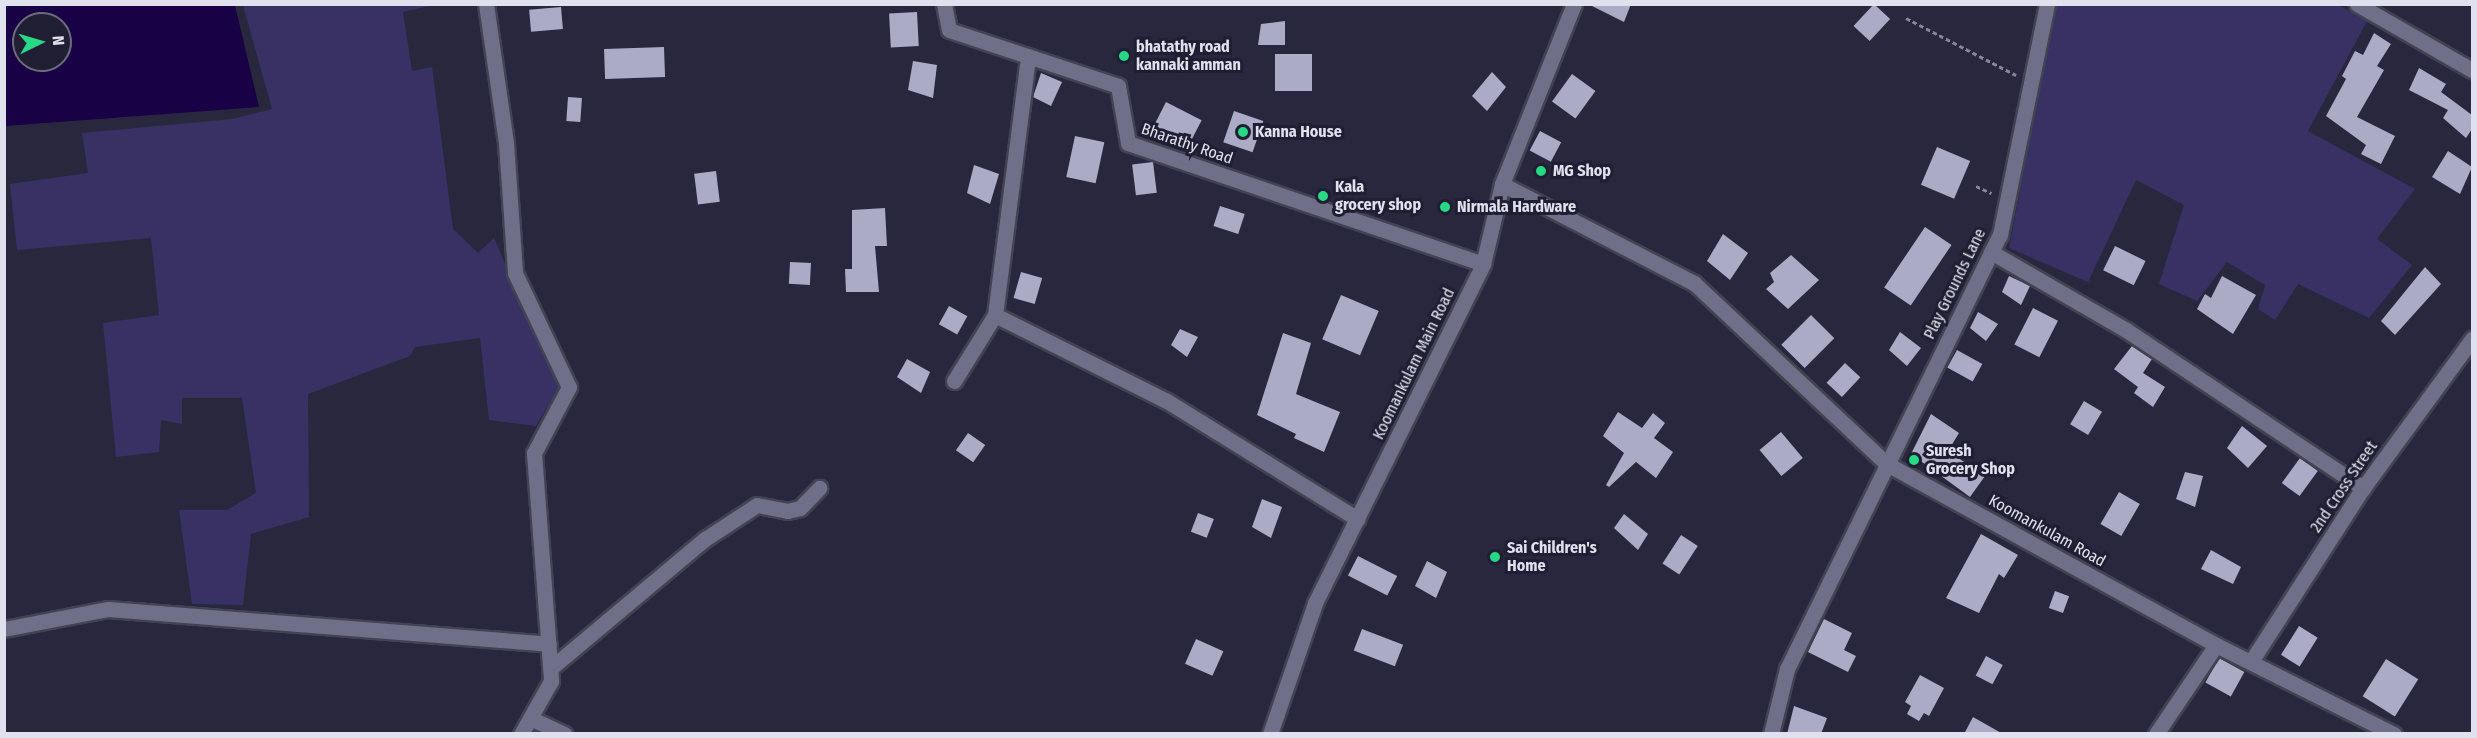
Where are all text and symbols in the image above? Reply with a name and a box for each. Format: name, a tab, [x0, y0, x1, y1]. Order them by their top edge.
north arrow	[12, 12, 72, 72]
text: N	[49, 35, 68, 46]
place label: bhatathy road kannaki amman	[1136, 37, 1241, 75]
marker: bhatathy road kannaki amman	[1117, 49, 1131, 63]
street label: Bharathy Road	[1139, 119, 1235, 169]
place label: Kanna House	[1255, 122, 1342, 142]
marker: Kanna House	[1236, 125, 1250, 139]
place label: MG Shop	[1553, 161, 1611, 181]
marker: MG Shop	[1534, 164, 1548, 178]
place label: Kala grocery shop	[1335, 177, 1421, 215]
marker: Kala grocery shop	[1316, 189, 1330, 203]
place label: Nirmala Hardware	[1457, 197, 1576, 217]
marker: Nirmala Hardware	[1438, 200, 1452, 214]
street label: Play Grounds Lane	[1920, 226, 1990, 342]
street label: Koomankulam Main Road	[1369, 285, 1459, 443]
street label: 2nd Cross Street	[2306, 438, 2382, 536]
place label: Suresh Grocery Shop	[1926, 441, 2015, 479]
marker: Suresh Grocery Shop	[1907, 453, 1921, 467]
street label: Koomankulam Road	[1985, 491, 2109, 571]
place label: Sai Children's Home	[1507, 538, 1597, 576]
marker: Sai Children's Home	[1488, 550, 1502, 564]

